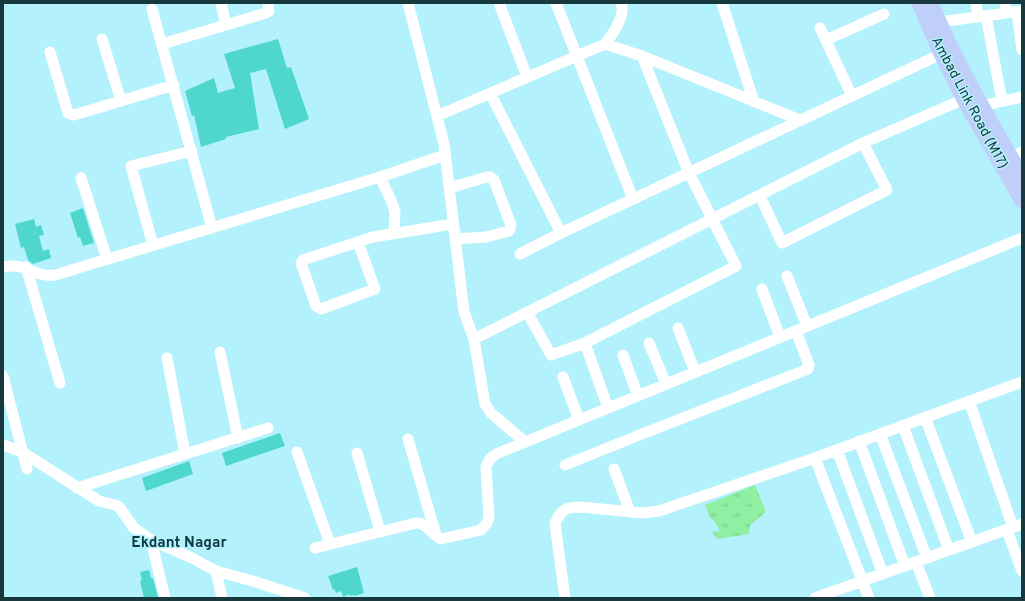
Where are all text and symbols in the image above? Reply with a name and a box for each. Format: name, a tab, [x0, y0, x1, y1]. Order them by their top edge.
street label: Ambad Link Road (M17)	[927, 34, 1011, 172]
district label: Ekdant Nagar	[131, 534, 227, 553]

